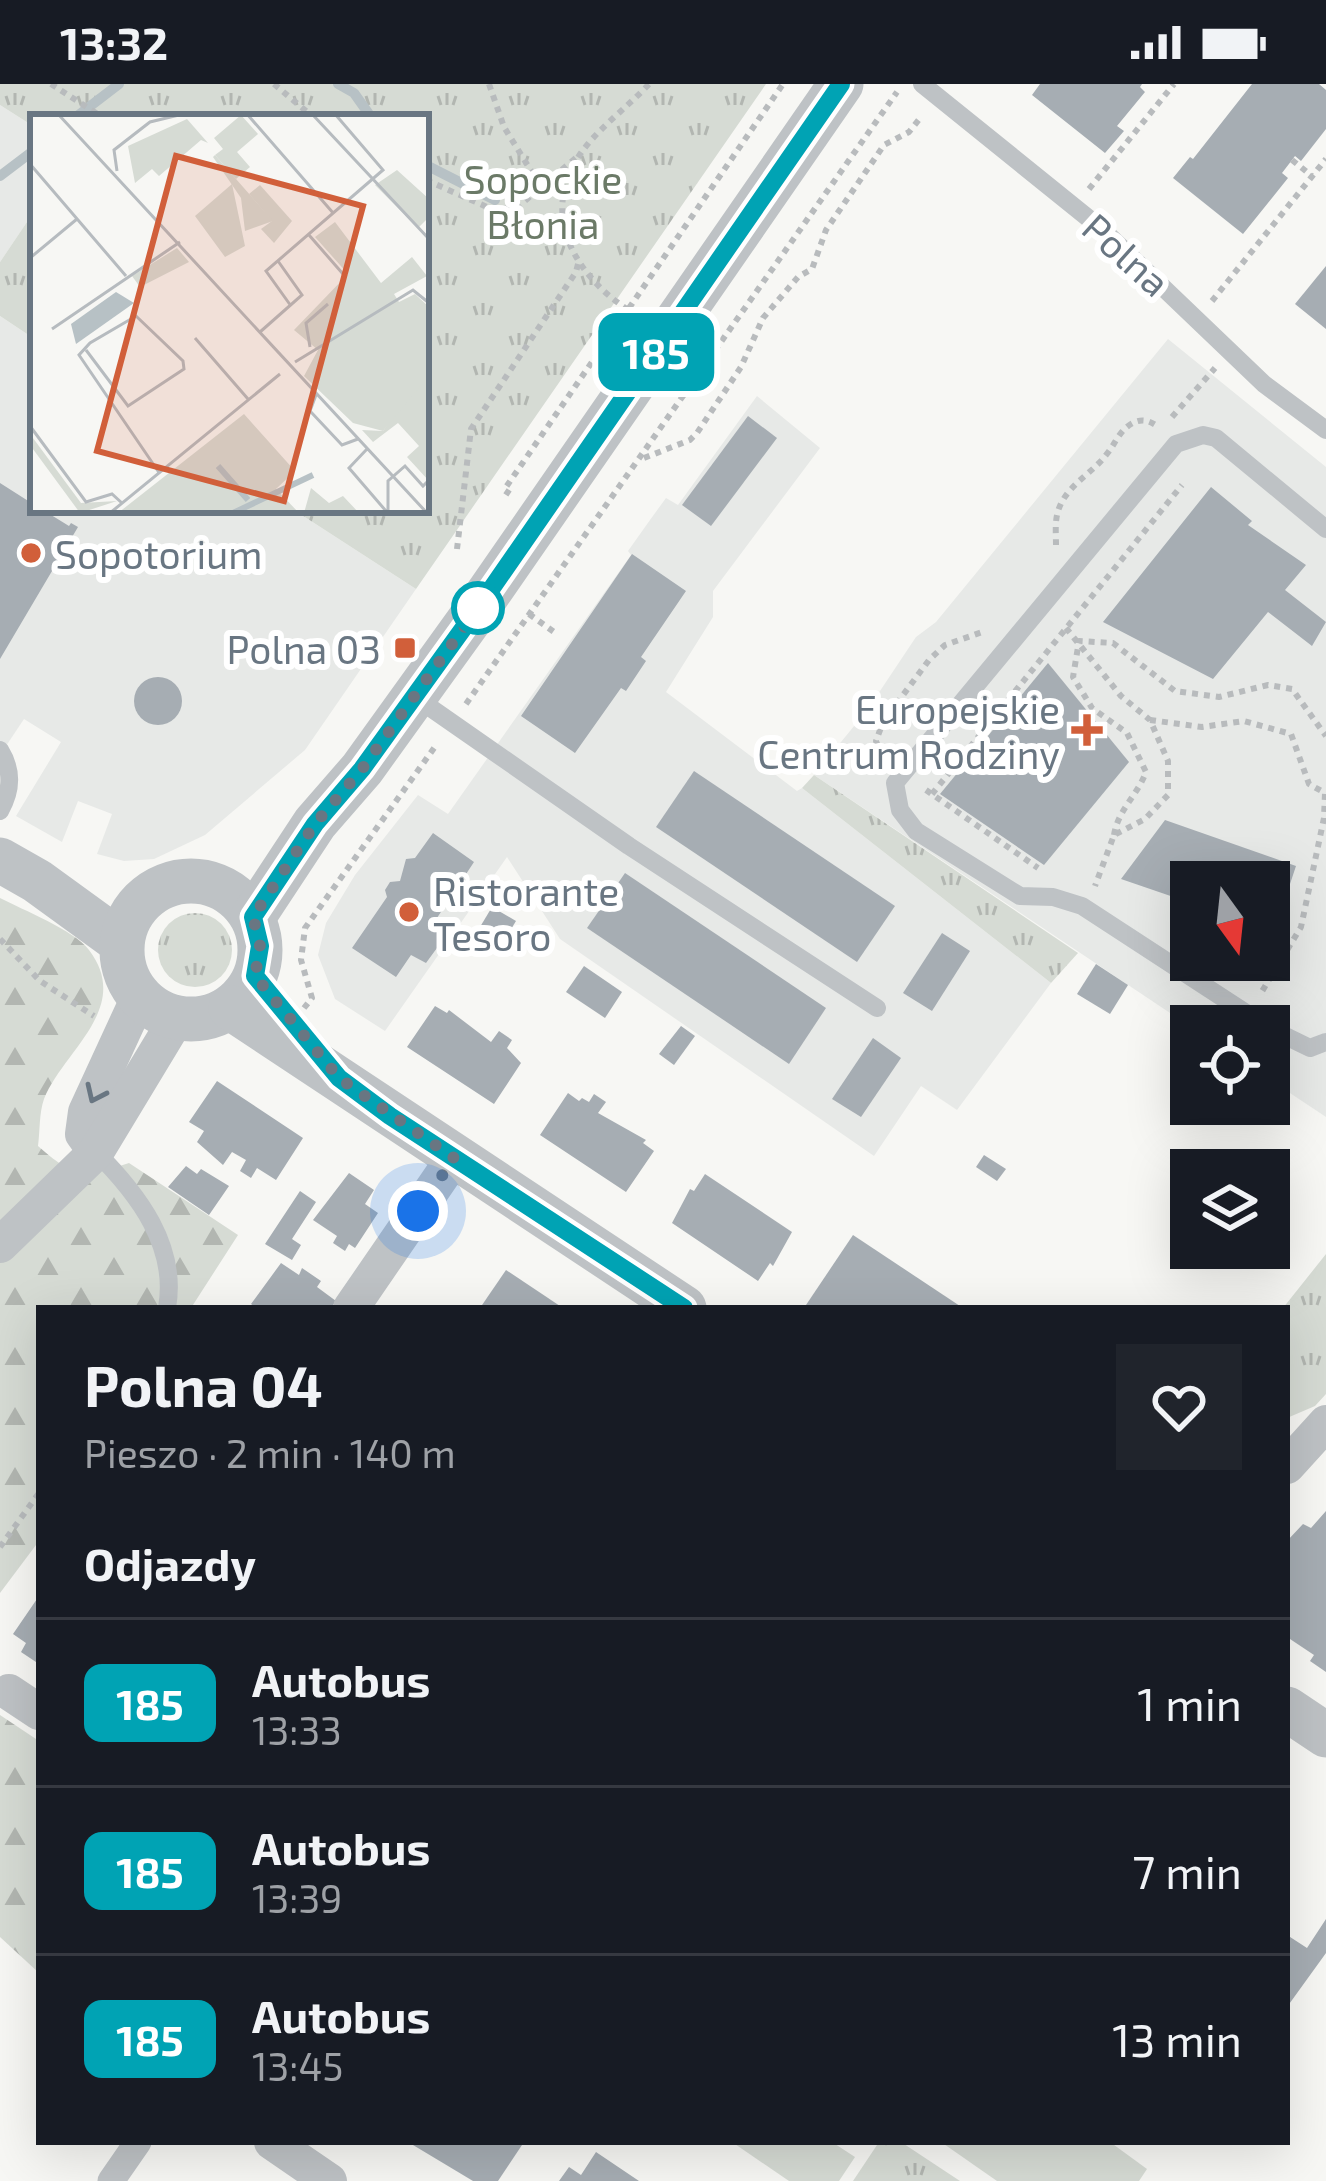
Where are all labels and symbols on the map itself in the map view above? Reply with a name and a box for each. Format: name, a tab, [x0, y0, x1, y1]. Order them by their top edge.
inset map	[30, 114, 429, 513]
park label: Sopockie Błonia	[464, 155, 622, 247]
street label: Polna	[1074, 203, 1180, 305]
line badge: 185	[587, 313, 725, 391]
place label: Sopotorium	[55, 530, 262, 577]
marker: Sopotorium	[18, 540, 44, 566]
unlabelled marker	[453, 583, 503, 633]
place label: Polna 03	[227, 625, 381, 672]
marker: Polna 03	[392, 635, 418, 661]
place label: Europejskie Centrum Rodziny	[757, 685, 1060, 777]
marker: Europejskie Centrum Rodziny	[1071, 714, 1103, 746]
north arrow	[1170, 861, 1290, 981]
place label: Ristorante Tesoro	[433, 867, 619, 959]
marker: Ristorante Tesoro	[396, 899, 422, 925]
one-way arrow	[86, 1082, 109, 1103]
your location	[388, 1181, 448, 1241]

